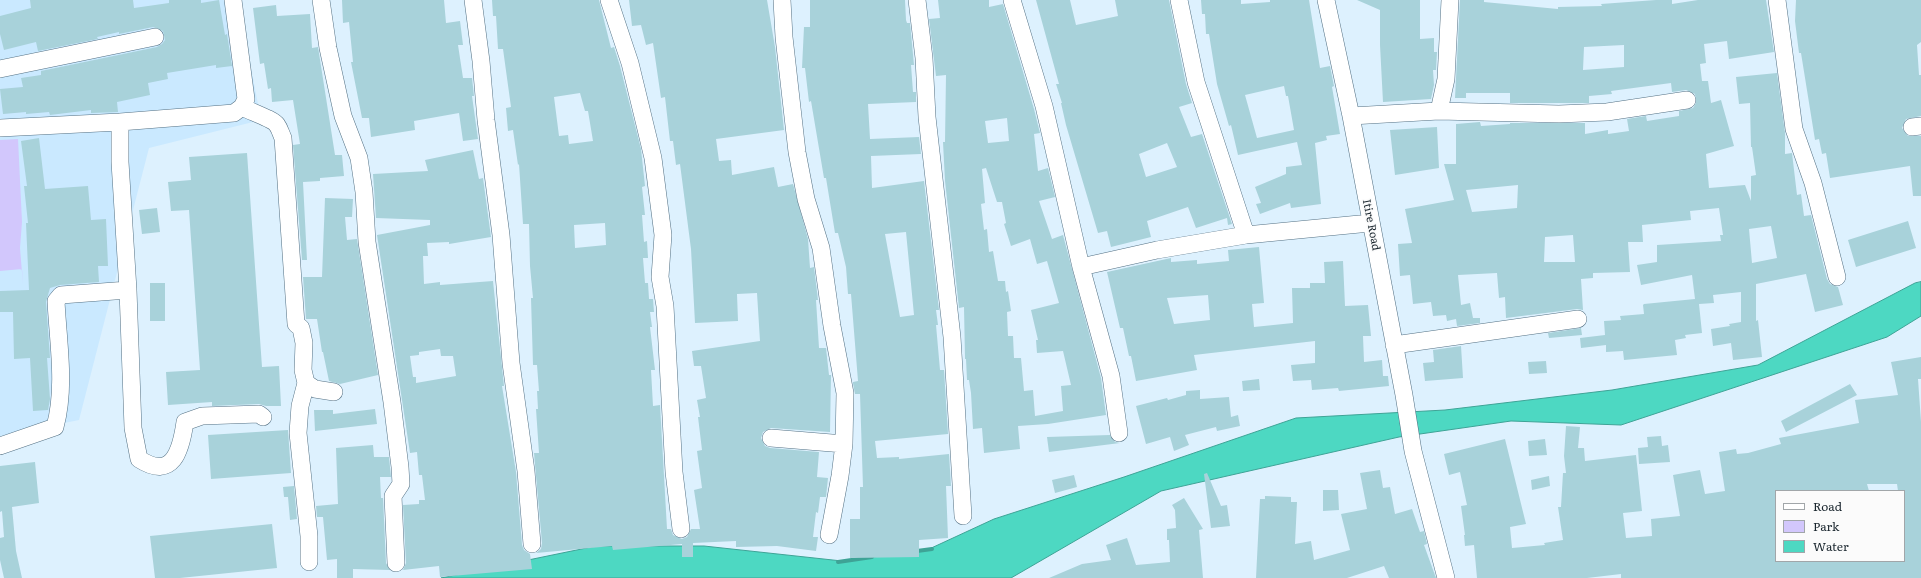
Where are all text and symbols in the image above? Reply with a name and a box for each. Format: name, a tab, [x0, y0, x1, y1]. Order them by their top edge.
street label: Itire Road	[1360, 198, 1382, 252]
legend	[1775, 490, 1905, 562]
text: Road	[1813, 497, 1842, 515]
text: Park	[1813, 517, 1839, 535]
text: Water	[1813, 537, 1849, 555]

